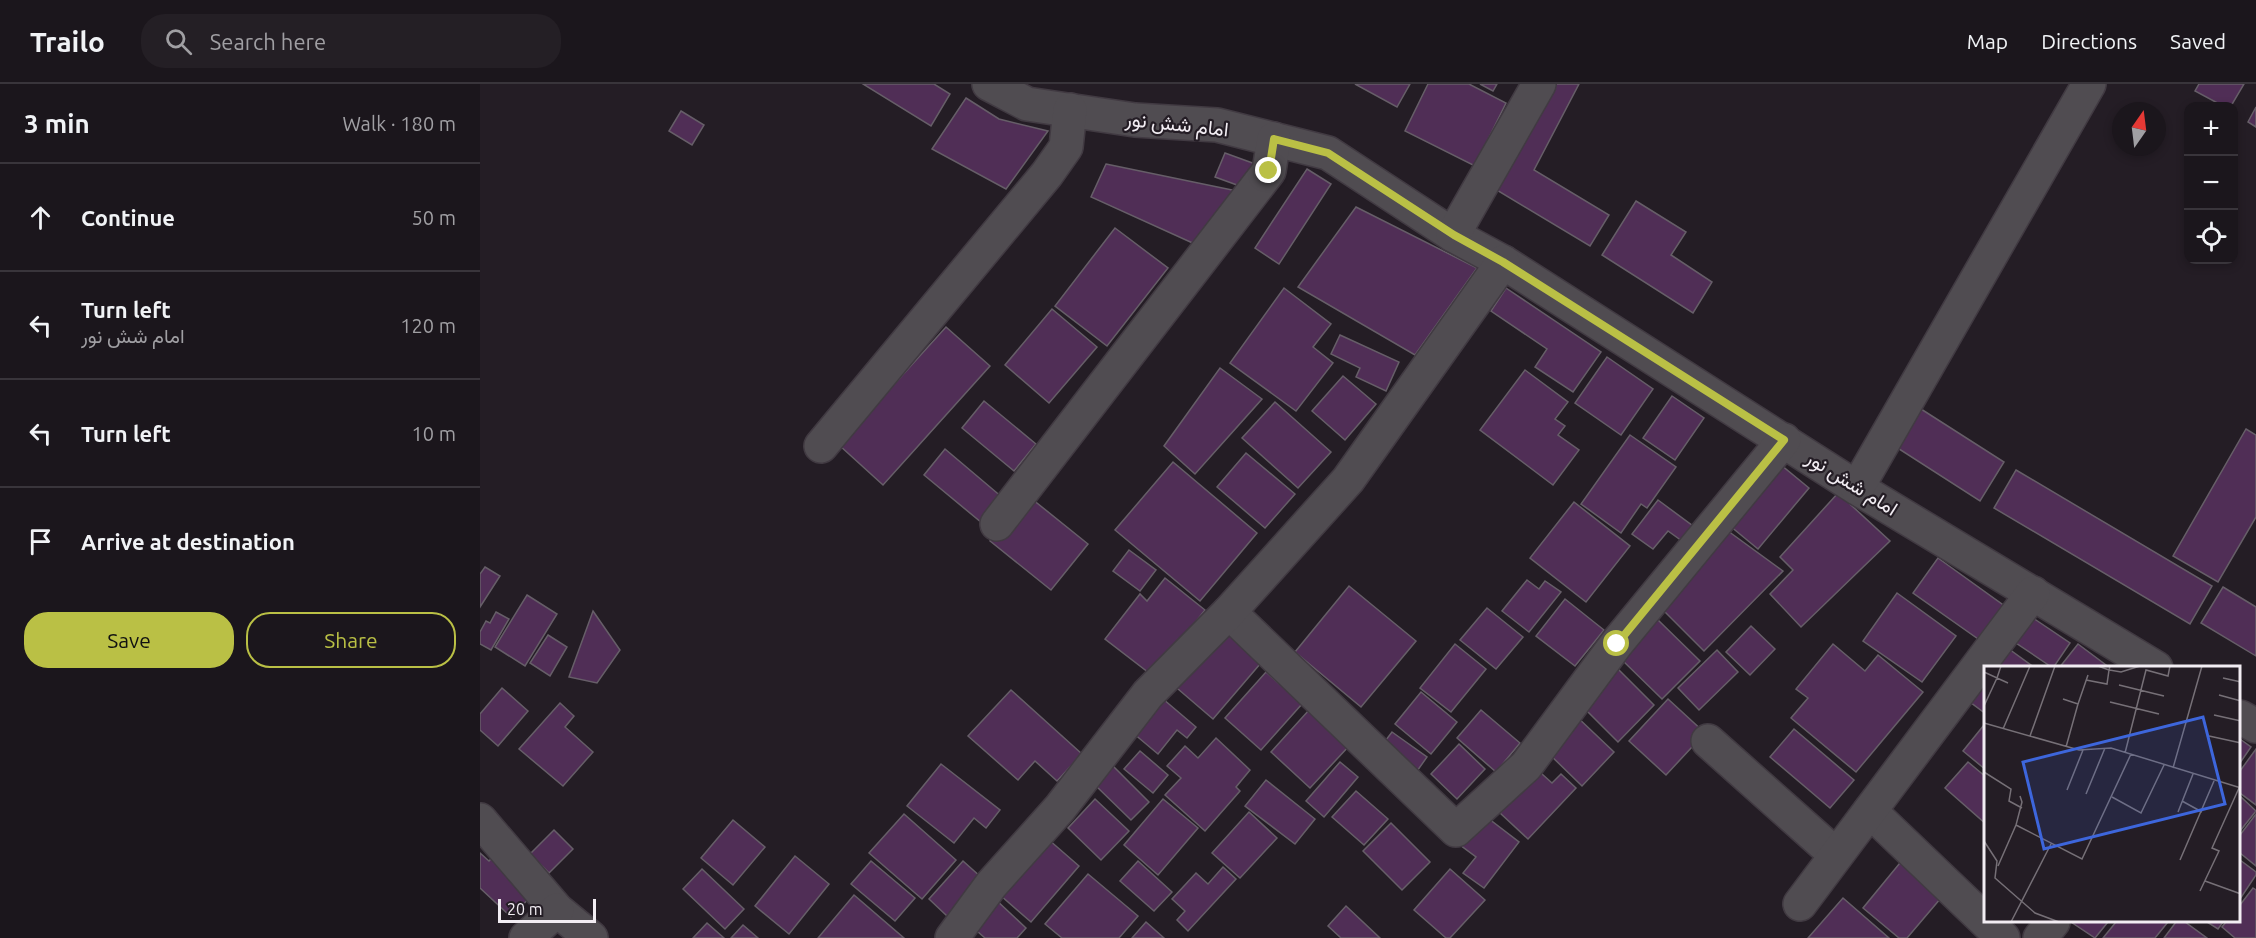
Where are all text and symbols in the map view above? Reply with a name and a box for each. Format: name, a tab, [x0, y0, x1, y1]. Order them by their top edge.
search box	[141, 14, 561, 68]
icon: search	[162, 25, 195, 58]
text: Trailo	[30, 26, 105, 57]
text: Search here	[210, 29, 326, 54]
text: Map	[1967, 29, 2008, 53]
text: Directions	[2041, 29, 2137, 53]
text: Saved	[2170, 29, 2226, 53]
north arrow	[2112, 102, 2166, 156]
map controls	[2184, 102, 2238, 264]
button: +	[2184, 102, 2238, 156]
street label: امام شش نور	[1123, 107, 1230, 142]
text: 3 min	[24, 109, 90, 138]
text: Walk · 180 m	[343, 112, 456, 135]
button: −	[2184, 156, 2238, 210]
route end	[1255, 157, 1281, 183]
icon: ahead	[24, 201, 57, 234]
text: Continue	[81, 205, 175, 230]
text: 50 m	[412, 206, 456, 229]
button: locate	[2184, 210, 2238, 264]
text: Turn left	[81, 297, 171, 322]
icon: left	[24, 309, 57, 342]
text: 120 m	[400, 314, 456, 337]
text: امام شش نور	[81, 324, 185, 347]
icon: left	[24, 417, 57, 450]
text: Turn left	[81, 421, 171, 446]
text: 10 m	[412, 422, 456, 445]
street label: امام شش نور	[1800, 445, 1902, 521]
icon: arrive	[24, 525, 57, 558]
text: Arrive at destination	[81, 529, 295, 554]
button: Save	[24, 612, 234, 668]
button: Share	[246, 612, 456, 668]
route start	[1603, 630, 1629, 656]
inset map	[1984, 666, 2241, 923]
scale bar	[498, 896, 596, 924]
text: 20 m	[507, 900, 543, 918]

